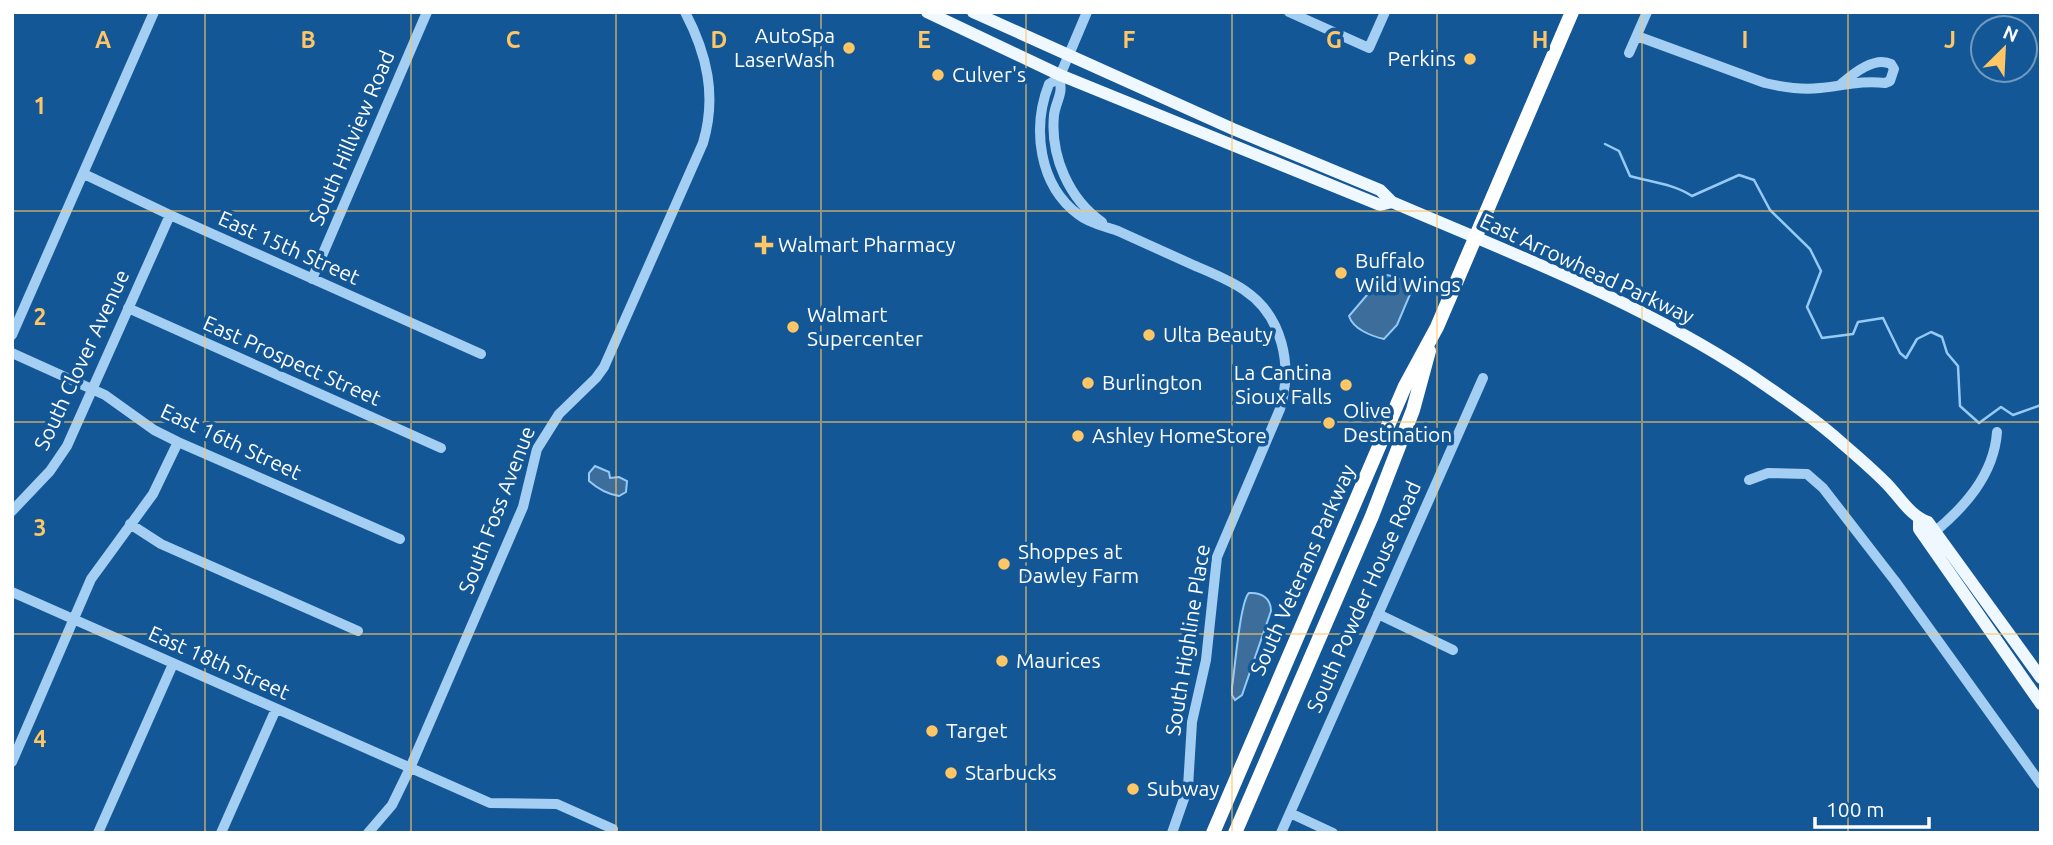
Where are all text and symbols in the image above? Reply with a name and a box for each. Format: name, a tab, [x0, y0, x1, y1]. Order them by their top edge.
north arrow	[1969, 14, 2039, 84]
text: N	[2000, 21, 2022, 46]
place label: AutoSpa LaserWash	[734, 23, 835, 71]
text: A	[95, 27, 111, 52]
text: B	[300, 27, 316, 52]
text: C	[506, 27, 521, 52]
text: D	[711, 27, 727, 52]
text: E	[917, 27, 931, 52]
text: F	[1123, 27, 1136, 52]
text: G	[1326, 27, 1342, 52]
text: H	[1532, 27, 1548, 52]
text: I	[1742, 27, 1748, 52]
text: J	[1944, 27, 1956, 52]
marker: AutoSpa LaserWash	[841, 40, 857, 56]
place label: Perkins	[1387, 46, 1456, 70]
street label: South Hillview Road	[303, 47, 399, 229]
marker: Perkins	[1462, 51, 1478, 67]
place label: Culver's	[952, 62, 1026, 86]
marker: Culver's	[930, 67, 946, 83]
text: 1	[34, 93, 46, 118]
street label: East 15th Street	[215, 205, 364, 289]
street label: East Arrowhead Parkway	[1477, 208, 1698, 328]
place label: Walmart Pharmacy	[778, 232, 956, 256]
marker: Walmart Pharmacy	[756, 237, 772, 253]
place label: Buffalo Wild Wings	[1355, 248, 1461, 296]
marker: Buffalo Wild Wings	[1333, 265, 1349, 281]
street label: South Clover Avenue	[29, 266, 133, 454]
place label: Walmart Supercenter	[807, 302, 923, 350]
text: 2	[34, 304, 46, 329]
street label: East Prospect Street	[200, 310, 385, 410]
marker: Walmart Supercenter	[785, 319, 801, 335]
place label: Ulta Beauty	[1163, 322, 1273, 346]
marker: Ulta Beauty	[1141, 327, 1157, 343]
place label: La Cantina Sioux Falls	[1234, 360, 1332, 408]
place label: Burlington	[1102, 370, 1202, 394]
marker: Burlington	[1080, 375, 1096, 391]
marker: La Cantina Sioux Falls	[1338, 377, 1354, 393]
street label: East 16th Street	[157, 398, 305, 484]
place label: Olive Destination	[1343, 398, 1452, 446]
marker: Olive Destination	[1321, 415, 1337, 431]
street label: South Foss Avenue	[453, 423, 539, 597]
place label: Ashley HomeStore	[1092, 423, 1267, 447]
marker: Ashley HomeStore	[1070, 428, 1086, 444]
street label: South Veterans Parkway	[1245, 461, 1359, 679]
street label: South Powder House Road	[1301, 477, 1425, 716]
text: 3	[34, 515, 46, 540]
place label: Shoppes at Dawley Farm	[1018, 539, 1139, 587]
street label: South Highline Place	[1160, 542, 1214, 737]
marker: Shoppes at Dawley Farm	[996, 556, 1012, 572]
street label: East 18th Street	[145, 620, 294, 704]
place label: Maurices	[1016, 648, 1101, 672]
marker: Maurices	[994, 653, 1010, 669]
place label: Target	[946, 718, 1008, 742]
marker: Target	[924, 723, 940, 739]
text: 4	[34, 726, 47, 751]
place label: Starbucks	[965, 760, 1057, 784]
marker: Starbucks	[943, 765, 959, 781]
place label: Subway	[1147, 776, 1219, 800]
marker: Subway	[1125, 781, 1141, 797]
scale bar	[1815, 786, 1929, 830]
text: 100 m	[1826, 797, 1884, 821]

